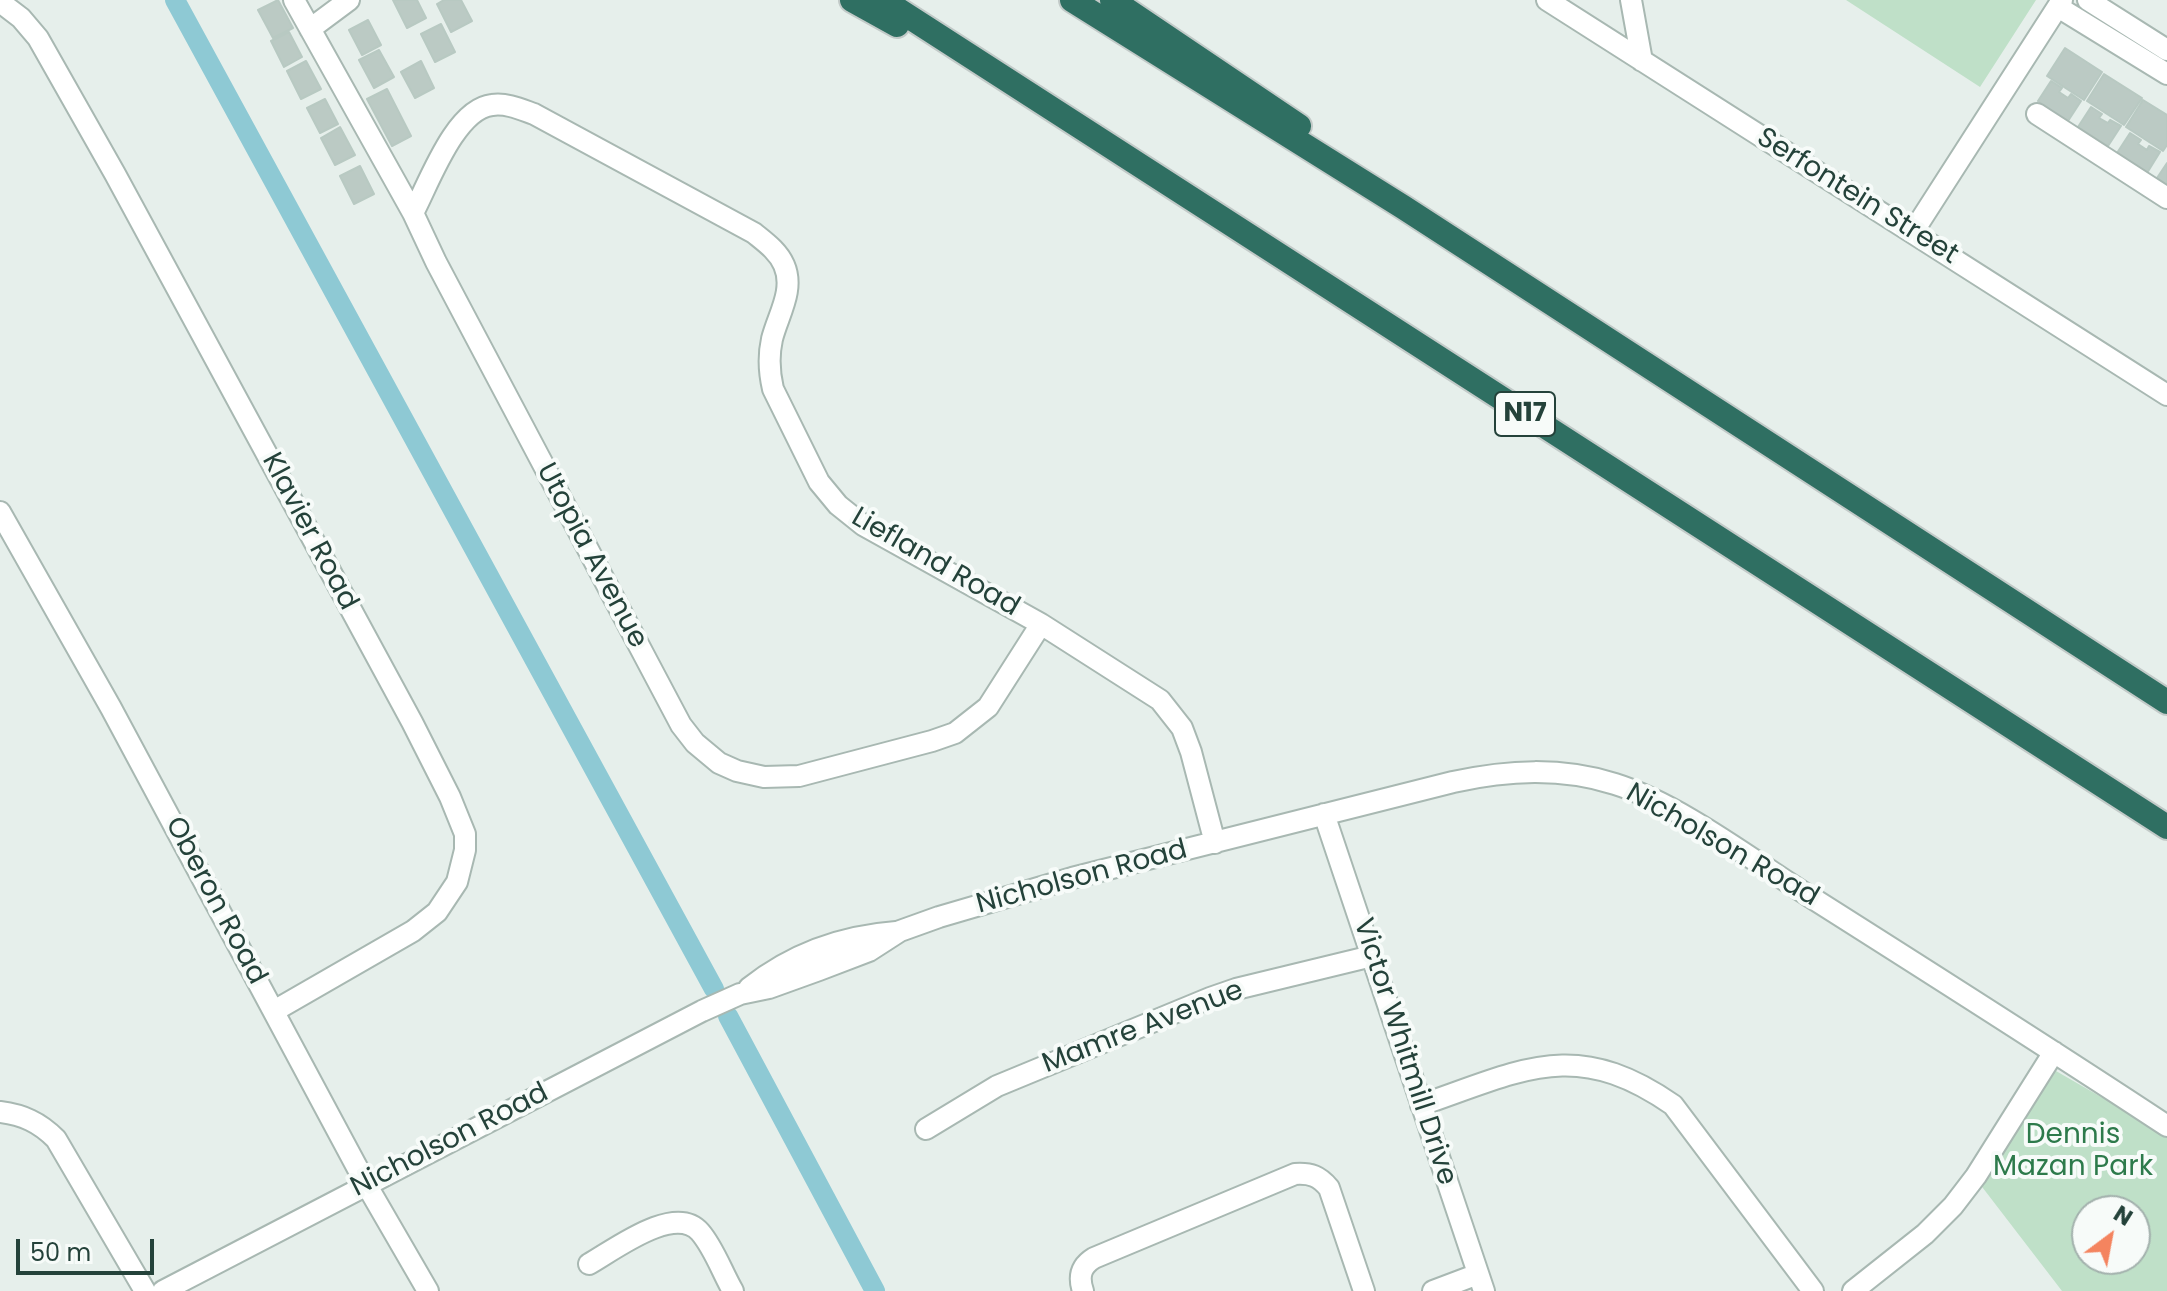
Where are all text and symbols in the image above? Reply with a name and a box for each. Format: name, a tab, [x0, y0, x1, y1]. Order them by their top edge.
street label: Serfontein Street	[1750, 122, 1964, 272]
road number: N17	[1495, 392, 1555, 436]
street label: Klavier Road	[253, 448, 365, 616]
street label: Utopia Avenue	[528, 458, 654, 654]
street label: Liefland Road	[845, 501, 1025, 625]
street label: Nicholson Road	[1620, 777, 1824, 915]
street label: Oberon Road	[157, 812, 273, 990]
street label: Nicholson Road	[973, 834, 1191, 922]
street label: Victor Whitmill Drive	[1345, 914, 1463, 1190]
street label: Mamre Avenue	[1038, 974, 1248, 1082]
street label: Nicholson Road	[346, 1077, 554, 1205]
park label: Dennis Mazan Park	[1993, 1119, 2153, 1185]
north arrow	[2071, 1195, 2151, 1275]
text: N	[2108, 1198, 2138, 1233]
scale bar	[20, 1223, 158, 1273]
text: 50 m	[30, 1236, 91, 1269]

